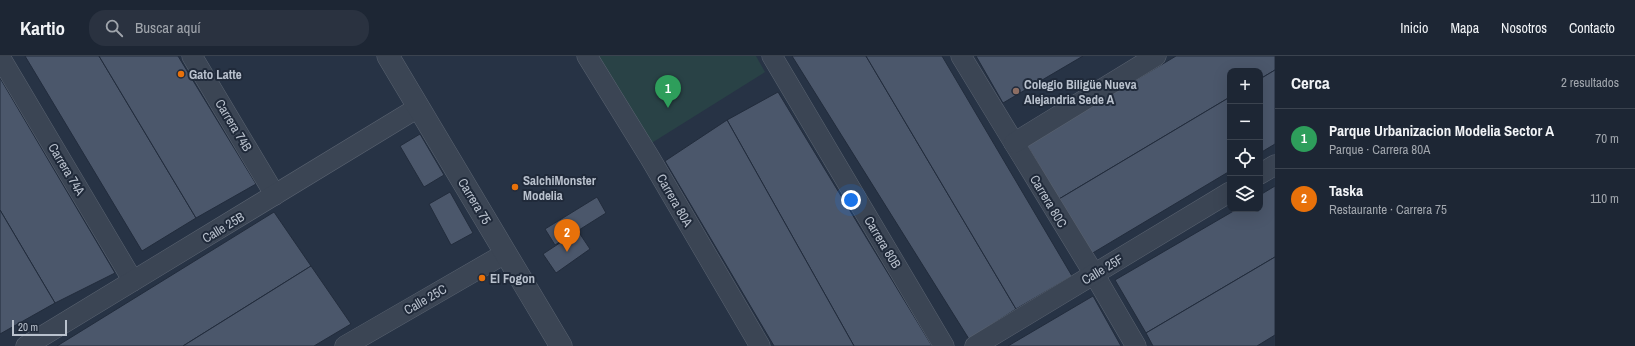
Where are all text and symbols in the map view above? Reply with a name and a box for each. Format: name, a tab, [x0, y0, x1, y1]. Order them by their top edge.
search box	[89, 10, 369, 46]
text: Kartio	[20, 15, 65, 41]
icon: search	[103, 17, 125, 39]
text: Buscar aquí	[135, 17, 201, 38]
text: Inicio	[1400, 19, 1428, 37]
text: Mapa	[1450, 19, 1479, 37]
text: Nosotros	[1501, 19, 1547, 37]
text: Contacto	[1569, 19, 1615, 37]
place label: Gato Latte	[189, 66, 242, 83]
map controls	[1227, 68, 1263, 212]
button: +	[1227, 68, 1263, 104]
marker: Gato Latte	[176, 69, 186, 79]
text: Cerca	[1291, 71, 1330, 94]
text: 2 resultados	[1561, 74, 1619, 91]
pin: 1	[655, 75, 681, 108]
place label: Colegio Biligüe Nueva Alejandria Sede A	[1024, 76, 1137, 108]
marker: Colegio Biligüe Nueva Alejandria Sede A	[1011, 86, 1021, 96]
street label: Carrera 74B	[211, 96, 256, 155]
button: −	[1227, 104, 1263, 140]
text: Parque Urbanizacion Modelia Sector A	[1329, 120, 1554, 141]
text: 1	[1301, 130, 1307, 147]
text: 70 m	[1595, 130, 1619, 147]
street label: Carrera 74A	[44, 140, 89, 199]
button: locate	[1227, 140, 1263, 176]
text: Parque · Carrera 80A	[1329, 141, 1430, 158]
street label: Carrera 80A	[653, 171, 697, 230]
place label: SalchiMonster Modelia	[523, 172, 597, 204]
street label: Carrera 80C	[1026, 172, 1071, 231]
street label: Carrera 75	[454, 175, 495, 228]
button: layers	[1227, 176, 1263, 212]
text: Taska	[1329, 180, 1363, 201]
marker: SalchiMonster Modelia	[510, 182, 520, 192]
your location	[841, 190, 861, 210]
text: 2	[1301, 190, 1307, 207]
text: 110 m	[1590, 190, 1619, 207]
text: Restaurante · Carrera 75	[1329, 201, 1447, 218]
street label: Calle 25B	[199, 208, 247, 247]
street label: Carrera 80B	[860, 213, 905, 272]
pin: 2	[554, 219, 580, 252]
street label: Calle 25F	[1078, 250, 1127, 288]
place label: El Fogon	[490, 270, 535, 287]
marker: El Fogon	[477, 273, 487, 283]
street label: Calle 25C	[401, 280, 450, 318]
scale bar	[12, 318, 67, 337]
text: 20 m	[18, 320, 38, 334]

